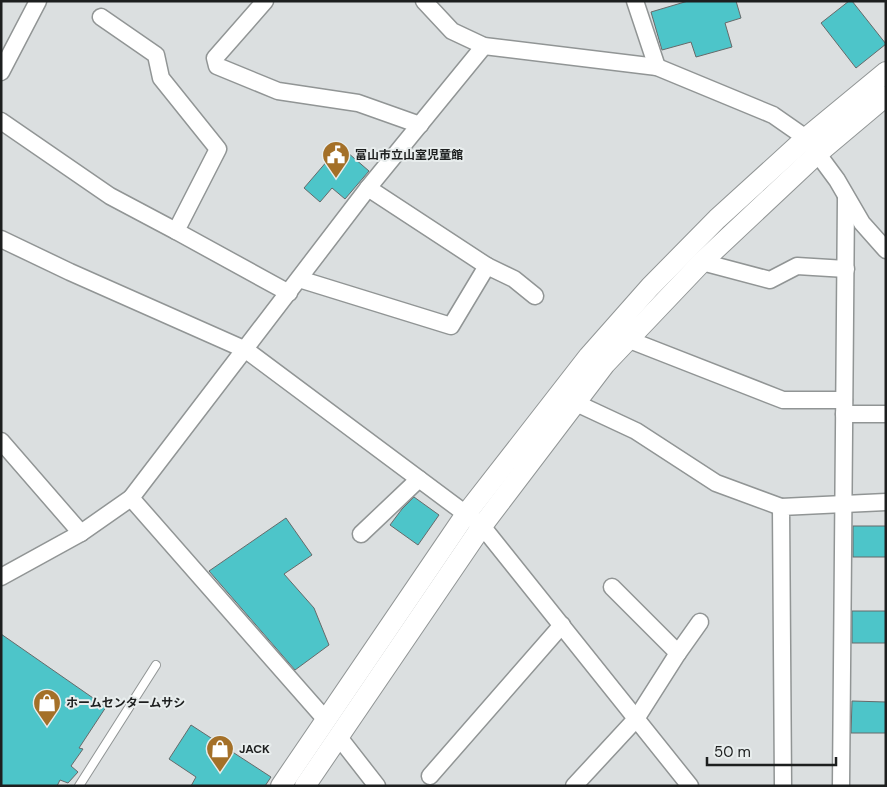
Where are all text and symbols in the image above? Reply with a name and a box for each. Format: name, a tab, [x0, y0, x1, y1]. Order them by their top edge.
public building icon: 富山市立山室児童館	[321, 140, 351, 179]
place label: 富山市立山室児童館	[355, 147, 463, 163]
shop icon: ホームセンタームサシ	[32, 688, 62, 727]
place label: ホームセンタームサシ	[66, 695, 185, 711]
shop icon: JACK	[205, 734, 235, 773]
scale bar	[707, 734, 836, 766]
place label: JACK	[239, 741, 270, 757]
text: 50 m	[714, 742, 751, 762]

